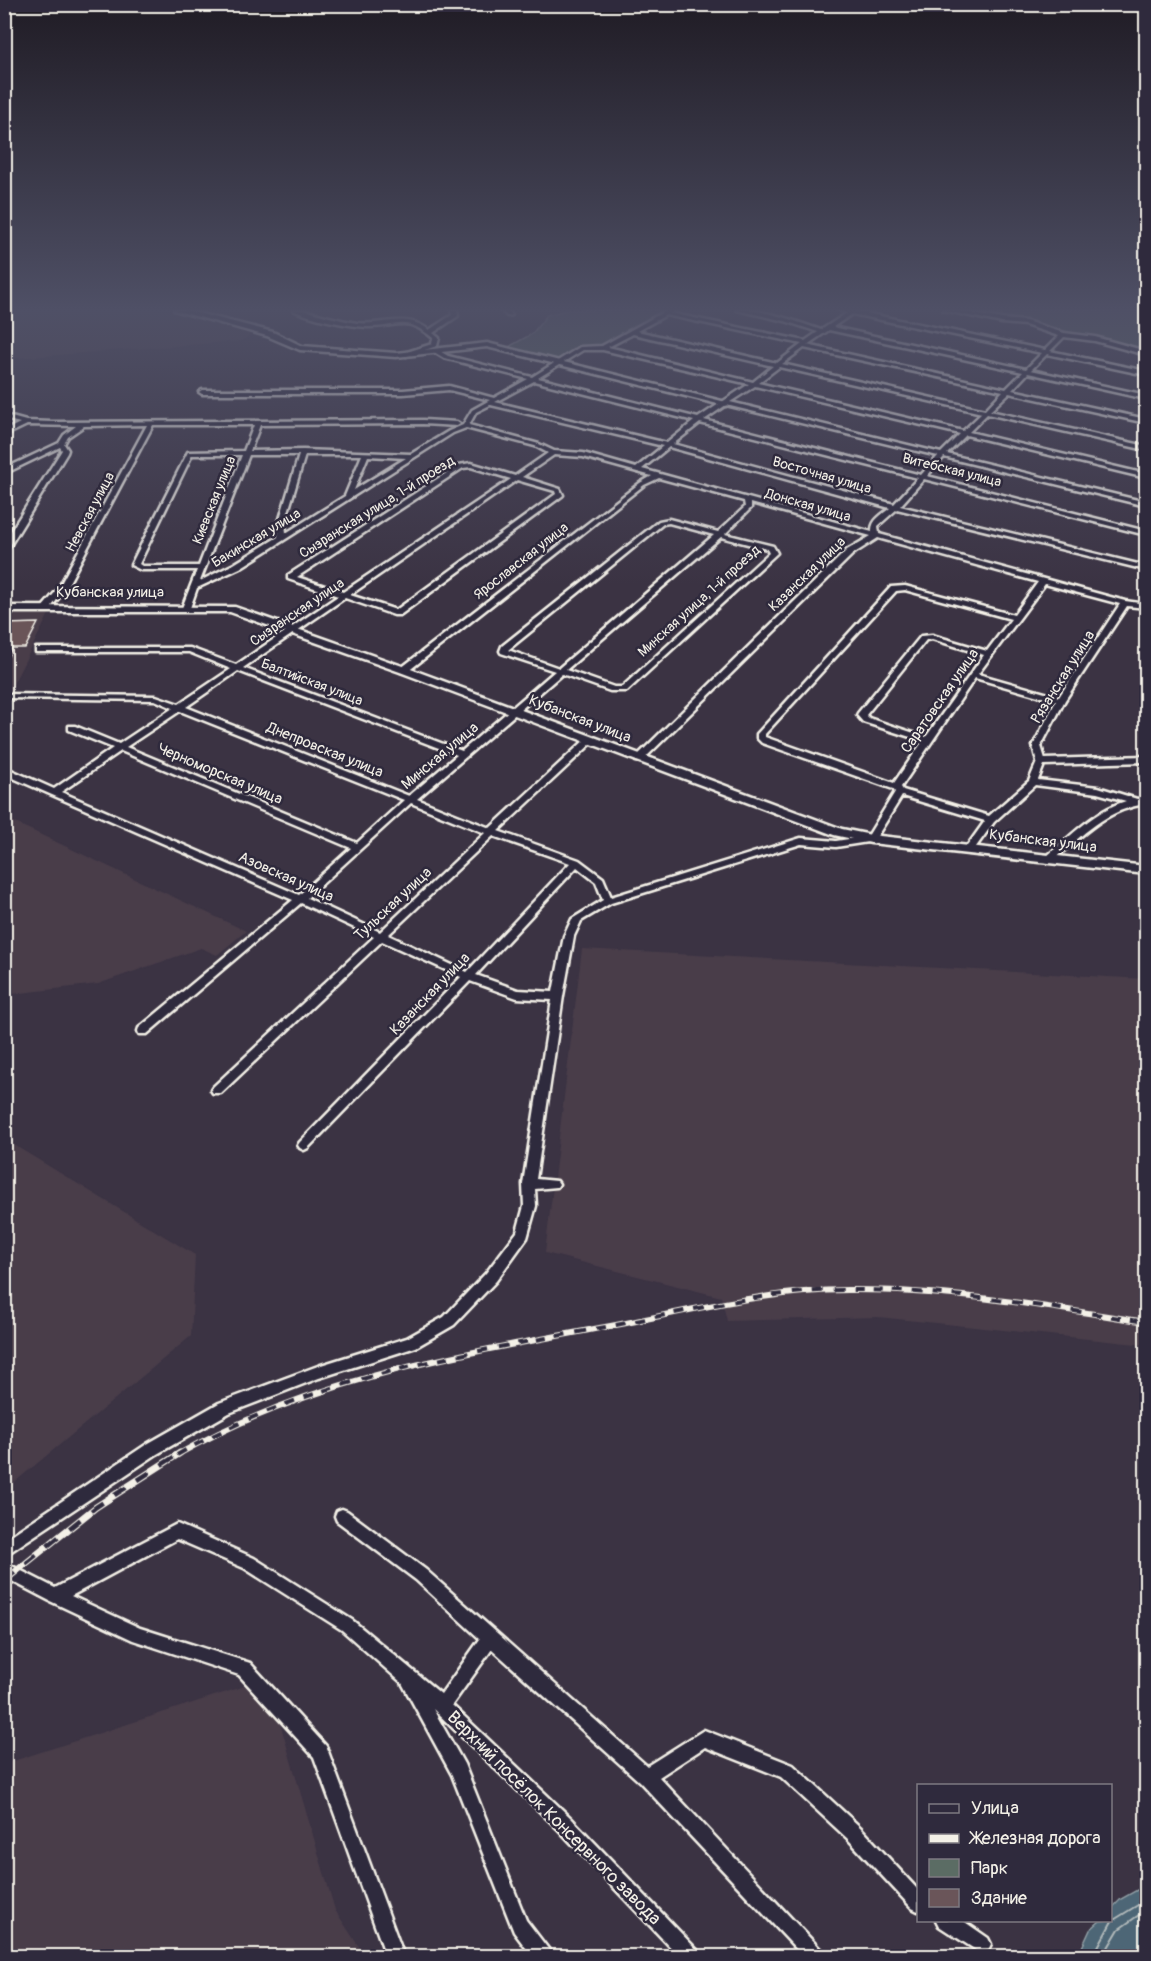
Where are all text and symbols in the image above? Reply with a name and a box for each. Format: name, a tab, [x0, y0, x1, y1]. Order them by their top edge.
street label: Витебская улица	[901, 449, 1003, 491]
street label: Сызранская улица, 1-й проезд	[296, 452, 458, 562]
street label: Восточная улица	[771, 453, 873, 497]
street label: Киевская улица	[189, 454, 239, 546]
street label: Невская улица	[62, 469, 118, 555]
street label: Донская улица	[762, 484, 853, 525]
street label: Бакинская улица	[208, 505, 304, 571]
street label: Ярославская улица	[470, 519, 572, 603]
street label: Казанская улица	[765, 533, 849, 615]
street label: Минская улица, 1-й проезд	[634, 541, 764, 660]
street label: Сызранская улица	[247, 574, 347, 650]
street label: Кубанская улица	[56, 583, 164, 602]
street label: Рязанская улица	[1027, 627, 1099, 727]
street label: Саратовская улица	[897, 645, 983, 757]
street label: Балтийская улица	[259, 655, 365, 709]
street label: Кубанская улица	[526, 691, 634, 747]
street label: Днепровская улица	[263, 718, 386, 782]
street label: Минская улица	[398, 718, 482, 794]
street label: Черноморская улица	[155, 739, 285, 809]
street label: Кубанская улица	[988, 825, 1098, 857]
street label: Азовская улица	[235, 847, 337, 907]
street label: Тульская улица	[350, 863, 436, 945]
street label: Казанская улица	[386, 949, 474, 1039]
street label: Верхний посёлок Консервного завода	[442, 1706, 666, 1930]
legend	[917, 1784, 1112, 1922]
text: Улица	[971, 1797, 1019, 1820]
text: Железная дорога	[968, 1827, 1101, 1850]
text: Парк	[971, 1857, 1008, 1880]
text: Здание	[971, 1887, 1027, 1910]

